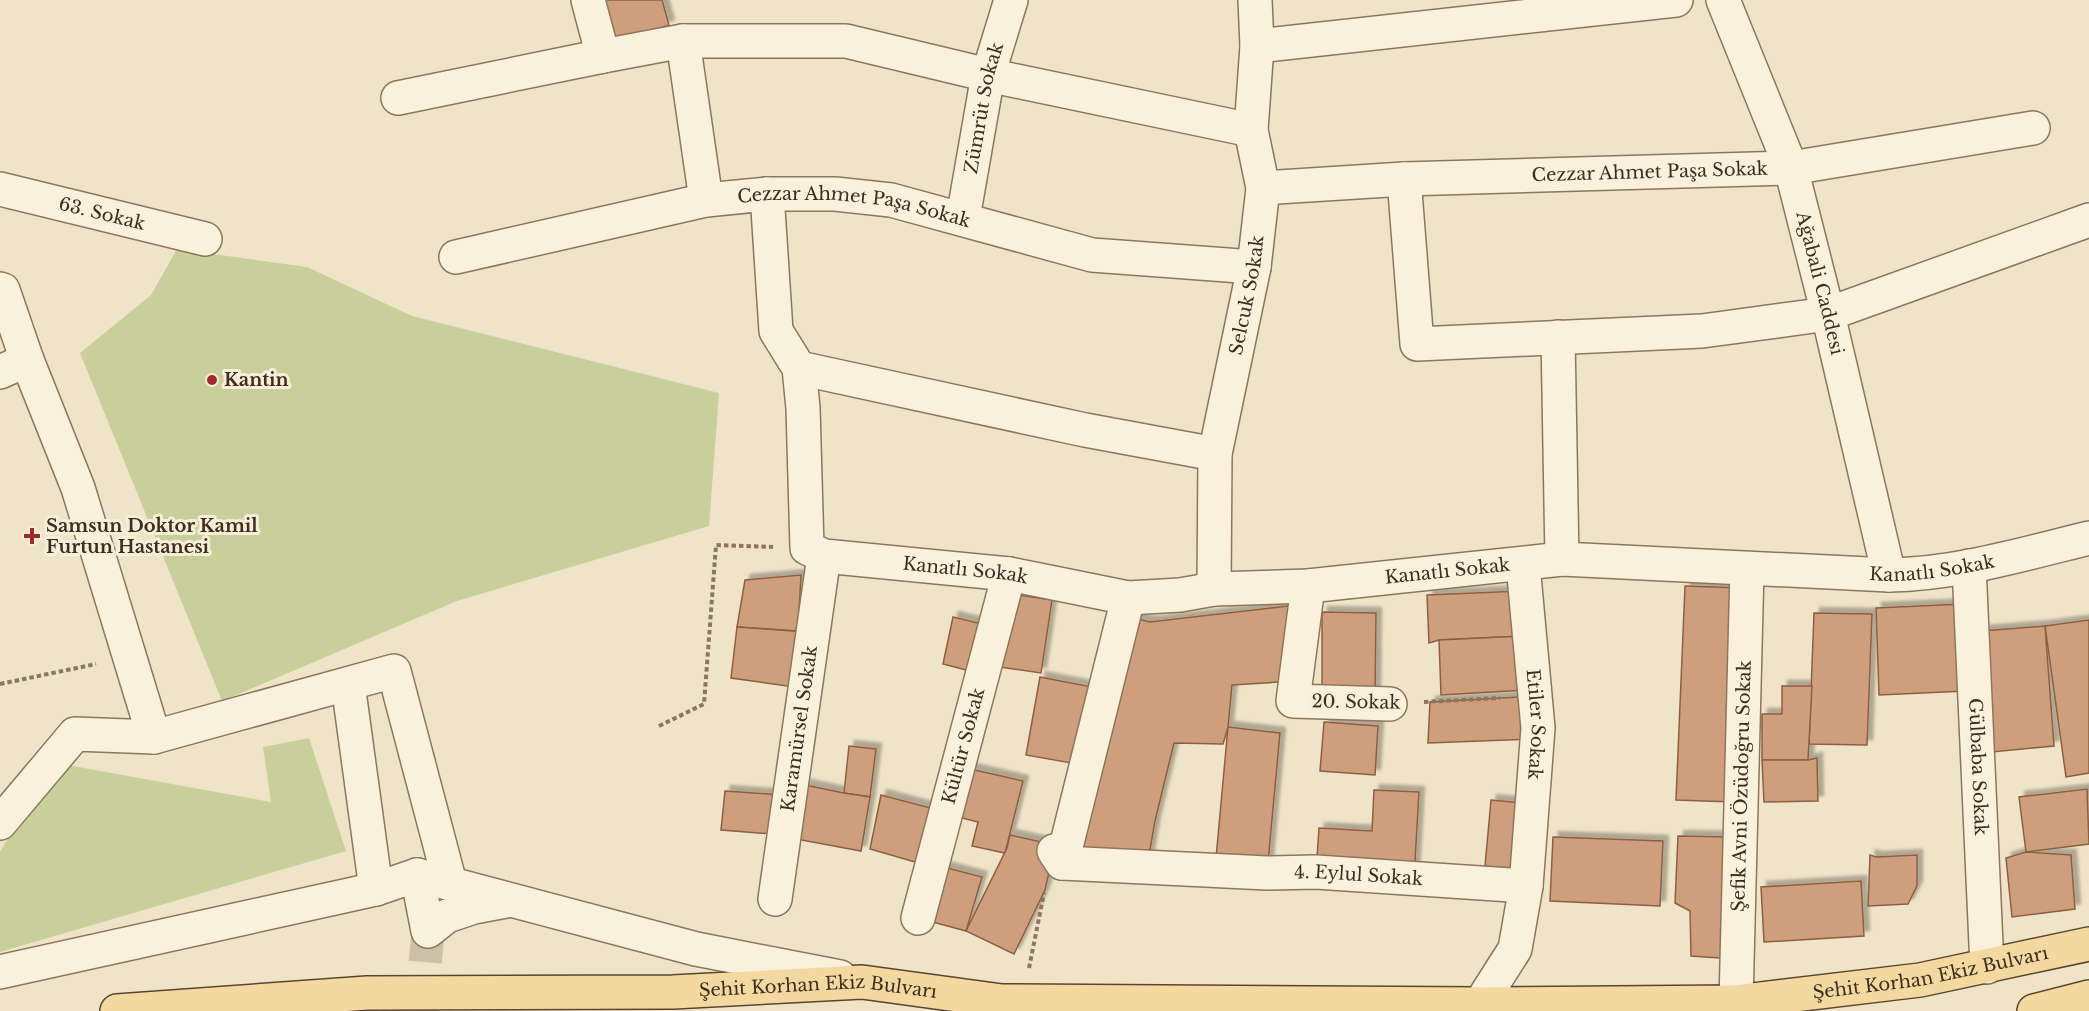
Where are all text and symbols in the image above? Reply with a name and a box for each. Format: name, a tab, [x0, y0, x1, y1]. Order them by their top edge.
street label: Zümrüt Sokak	[960, 40, 1008, 175]
street label: Cezzar Ahmet Paşa Sokak	[1531, 158, 1768, 186]
street label: Cezzar Ahmet Paşa Sokak	[736, 183, 973, 232]
street label: 63. Sokak	[57, 193, 147, 235]
street label: Ağabali Caddesi	[1791, 208, 1848, 357]
street label: Selcuk Sokak	[1225, 234, 1268, 357]
place label: Kantin	[224, 369, 289, 391]
marker: Kantin	[205, 373, 219, 387]
place label: Samsun Doktor Kamil Furtun Hastanesi	[46, 515, 258, 558]
marker: Samsun Doktor Kamil Furtun Hastanesi	[23, 527, 41, 545]
street label: Kanatlı Sokak	[1869, 550, 1997, 586]
street label: Kanatlı Sokak	[902, 553, 1030, 589]
street label: Kanatlı Sokak	[1384, 554, 1511, 589]
street label: Karamürsel Sokak	[777, 644, 822, 813]
street label: Şefik Avni Özüdoğru Sokak	[1727, 660, 1756, 912]
street label: Etiler Sokak	[1522, 668, 1549, 781]
street label: Kültür Sokak	[938, 685, 989, 806]
street label: 20. Sokak	[1311, 690, 1401, 714]
street label: Gülbaba Sokak	[1964, 698, 1992, 836]
street label: 4. Eylul Sokak	[1294, 861, 1424, 890]
street label: Şehit Korhan Ekiz Bulvarı	[1811, 942, 2050, 1004]
street label: Şehit Korhan Ekiz Bulvarı	[698, 971, 938, 1003]

